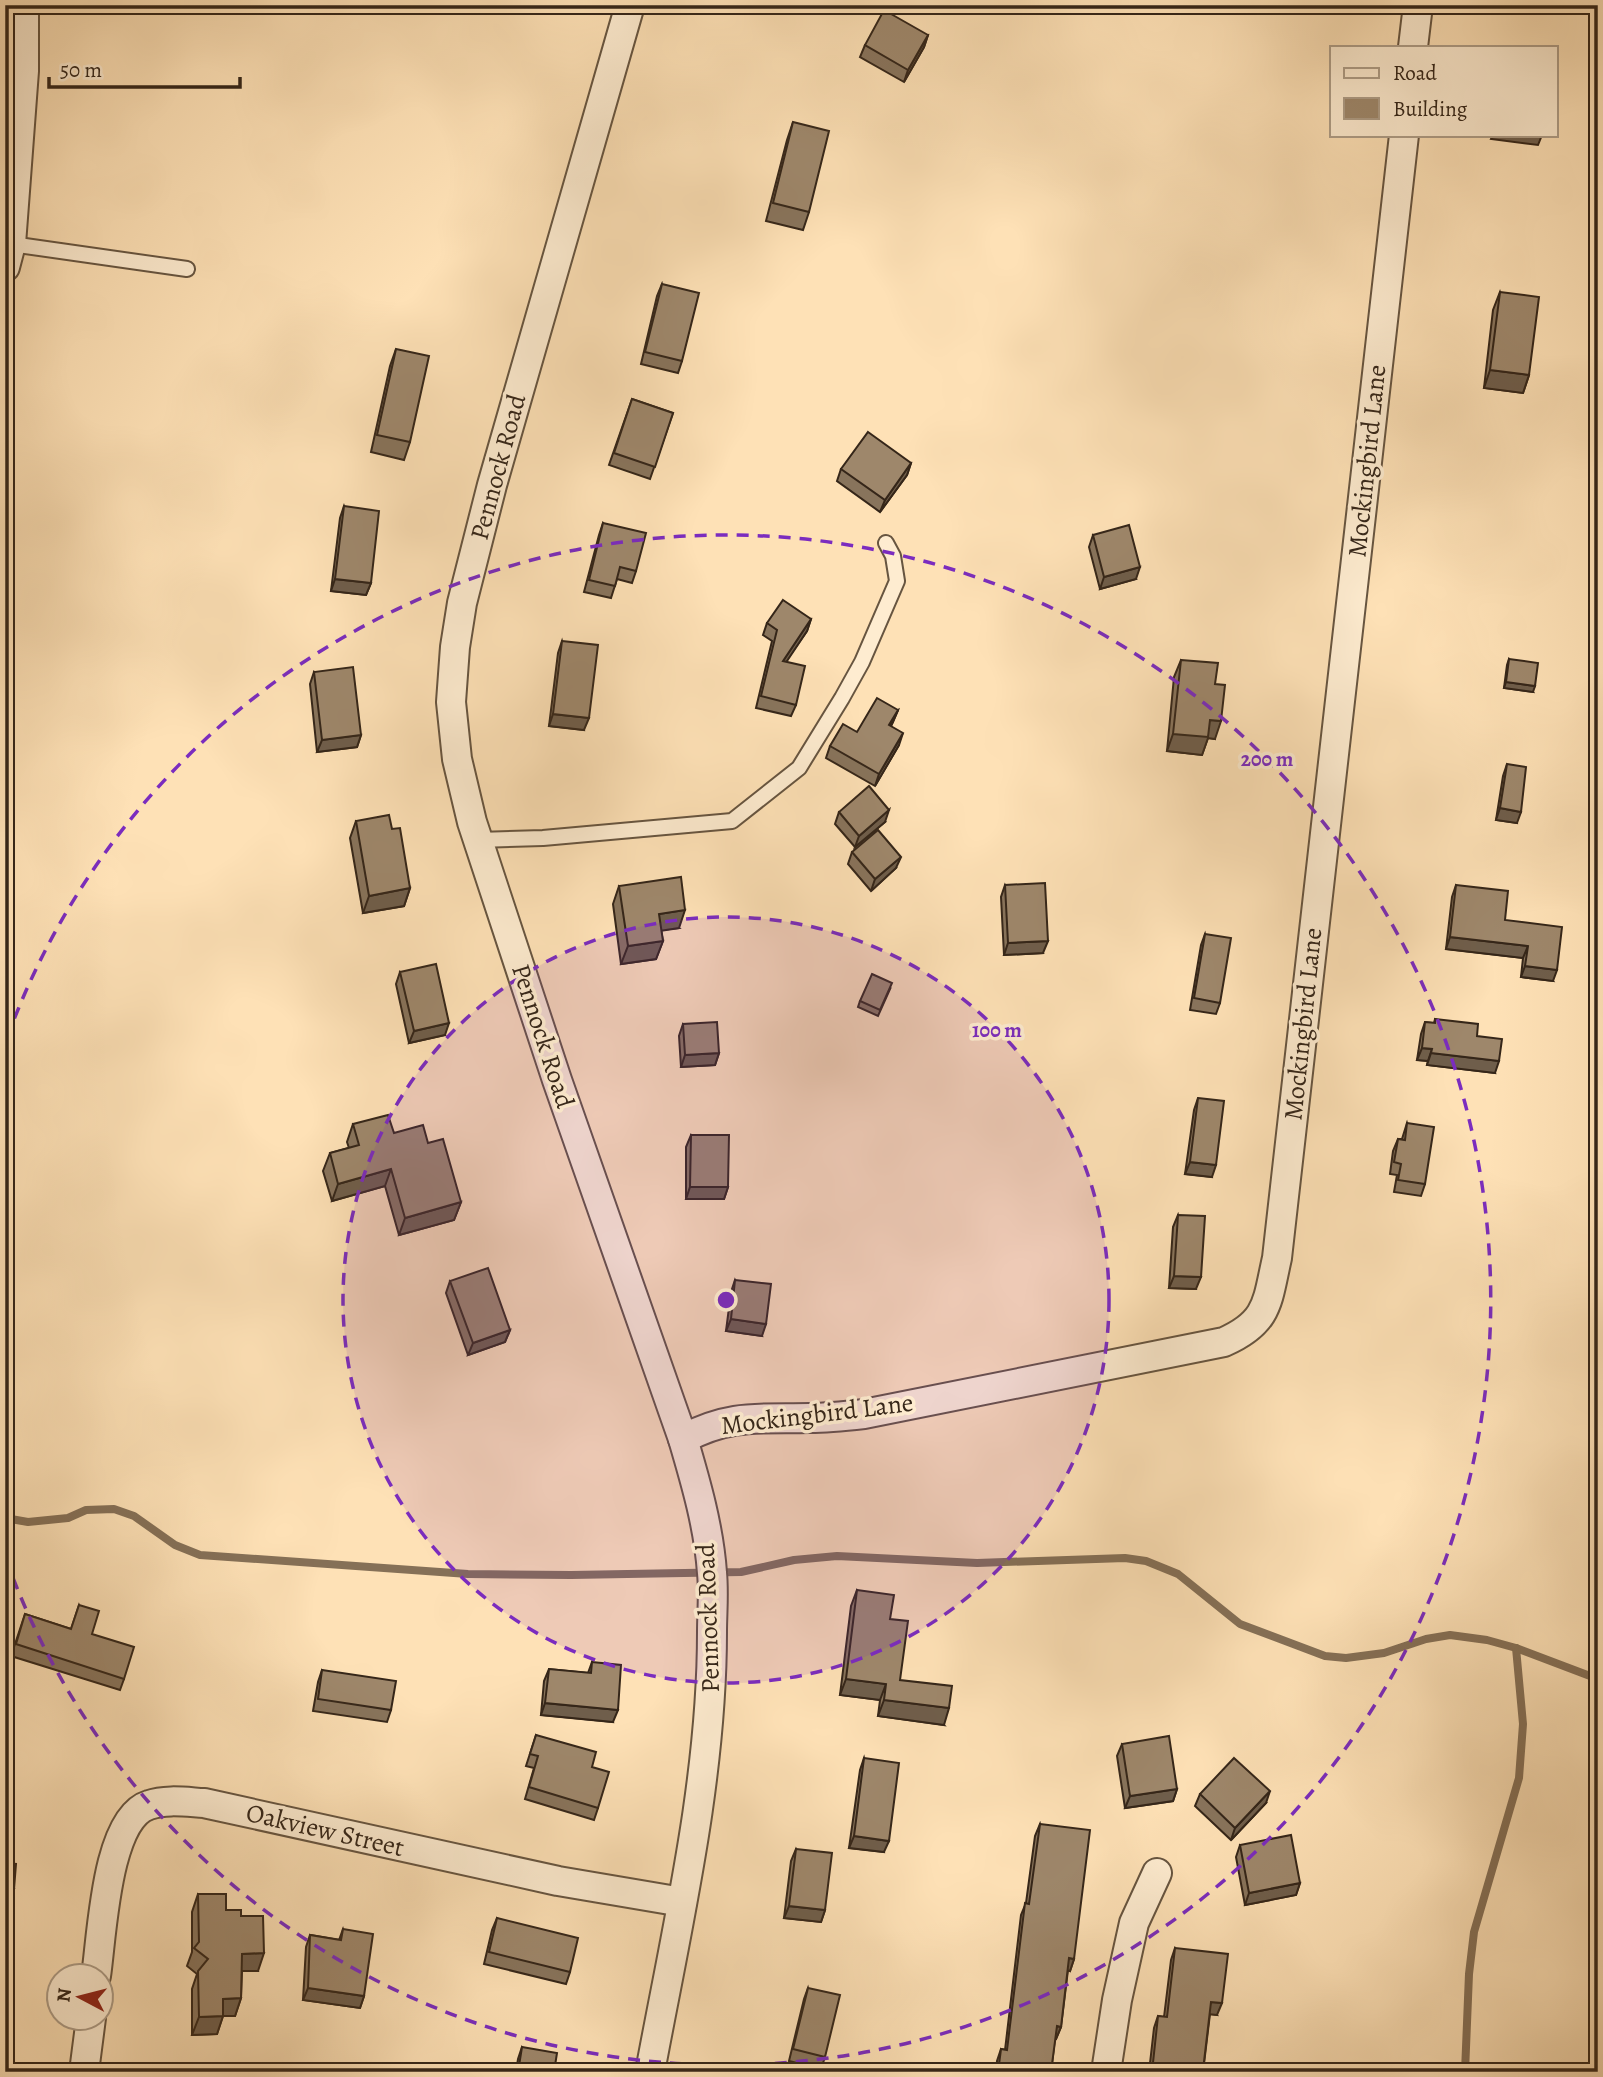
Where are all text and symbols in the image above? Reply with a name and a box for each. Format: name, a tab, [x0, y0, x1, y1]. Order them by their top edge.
scale bar	[49, 46, 240, 90]
legend	[1330, 46, 1558, 136]
text: 50 m	[60, 56, 102, 84]
text: Road	[1393, 59, 1437, 87]
text: Building	[1393, 95, 1468, 123]
street label: Mockingbird Lane	[1339, 363, 1395, 559]
street label: Pennock Road	[462, 390, 534, 544]
text: 200 m	[1241, 745, 1294, 773]
street label: Mockingbird Lane	[1275, 926, 1331, 1122]
street label: Pennock Road	[503, 960, 583, 1113]
text: 100 m	[972, 1016, 1022, 1044]
centre of rings	[714, 1288, 738, 1312]
street label: Mockingbird Lane	[719, 1385, 915, 1443]
street label: Pennock Road	[688, 1543, 728, 1693]
street label: Oakview Street	[243, 1795, 408, 1865]
north arrow	[46, 1962, 116, 2032]
text: N	[50, 1986, 78, 2004]

